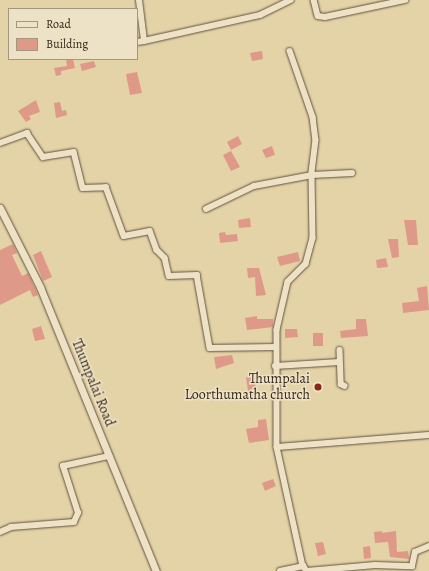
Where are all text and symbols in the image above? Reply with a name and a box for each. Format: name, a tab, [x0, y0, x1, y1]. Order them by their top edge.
legend	[8, 8, 138, 60]
text: Road	[46, 16, 71, 32]
text: Building	[46, 36, 88, 52]
street label: Thumpalai Road	[68, 337, 118, 429]
place label: Thumpalai Loorthumatha church	[185, 371, 310, 404]
marker: Thumpalai Loorthumatha church	[313, 382, 323, 392]

